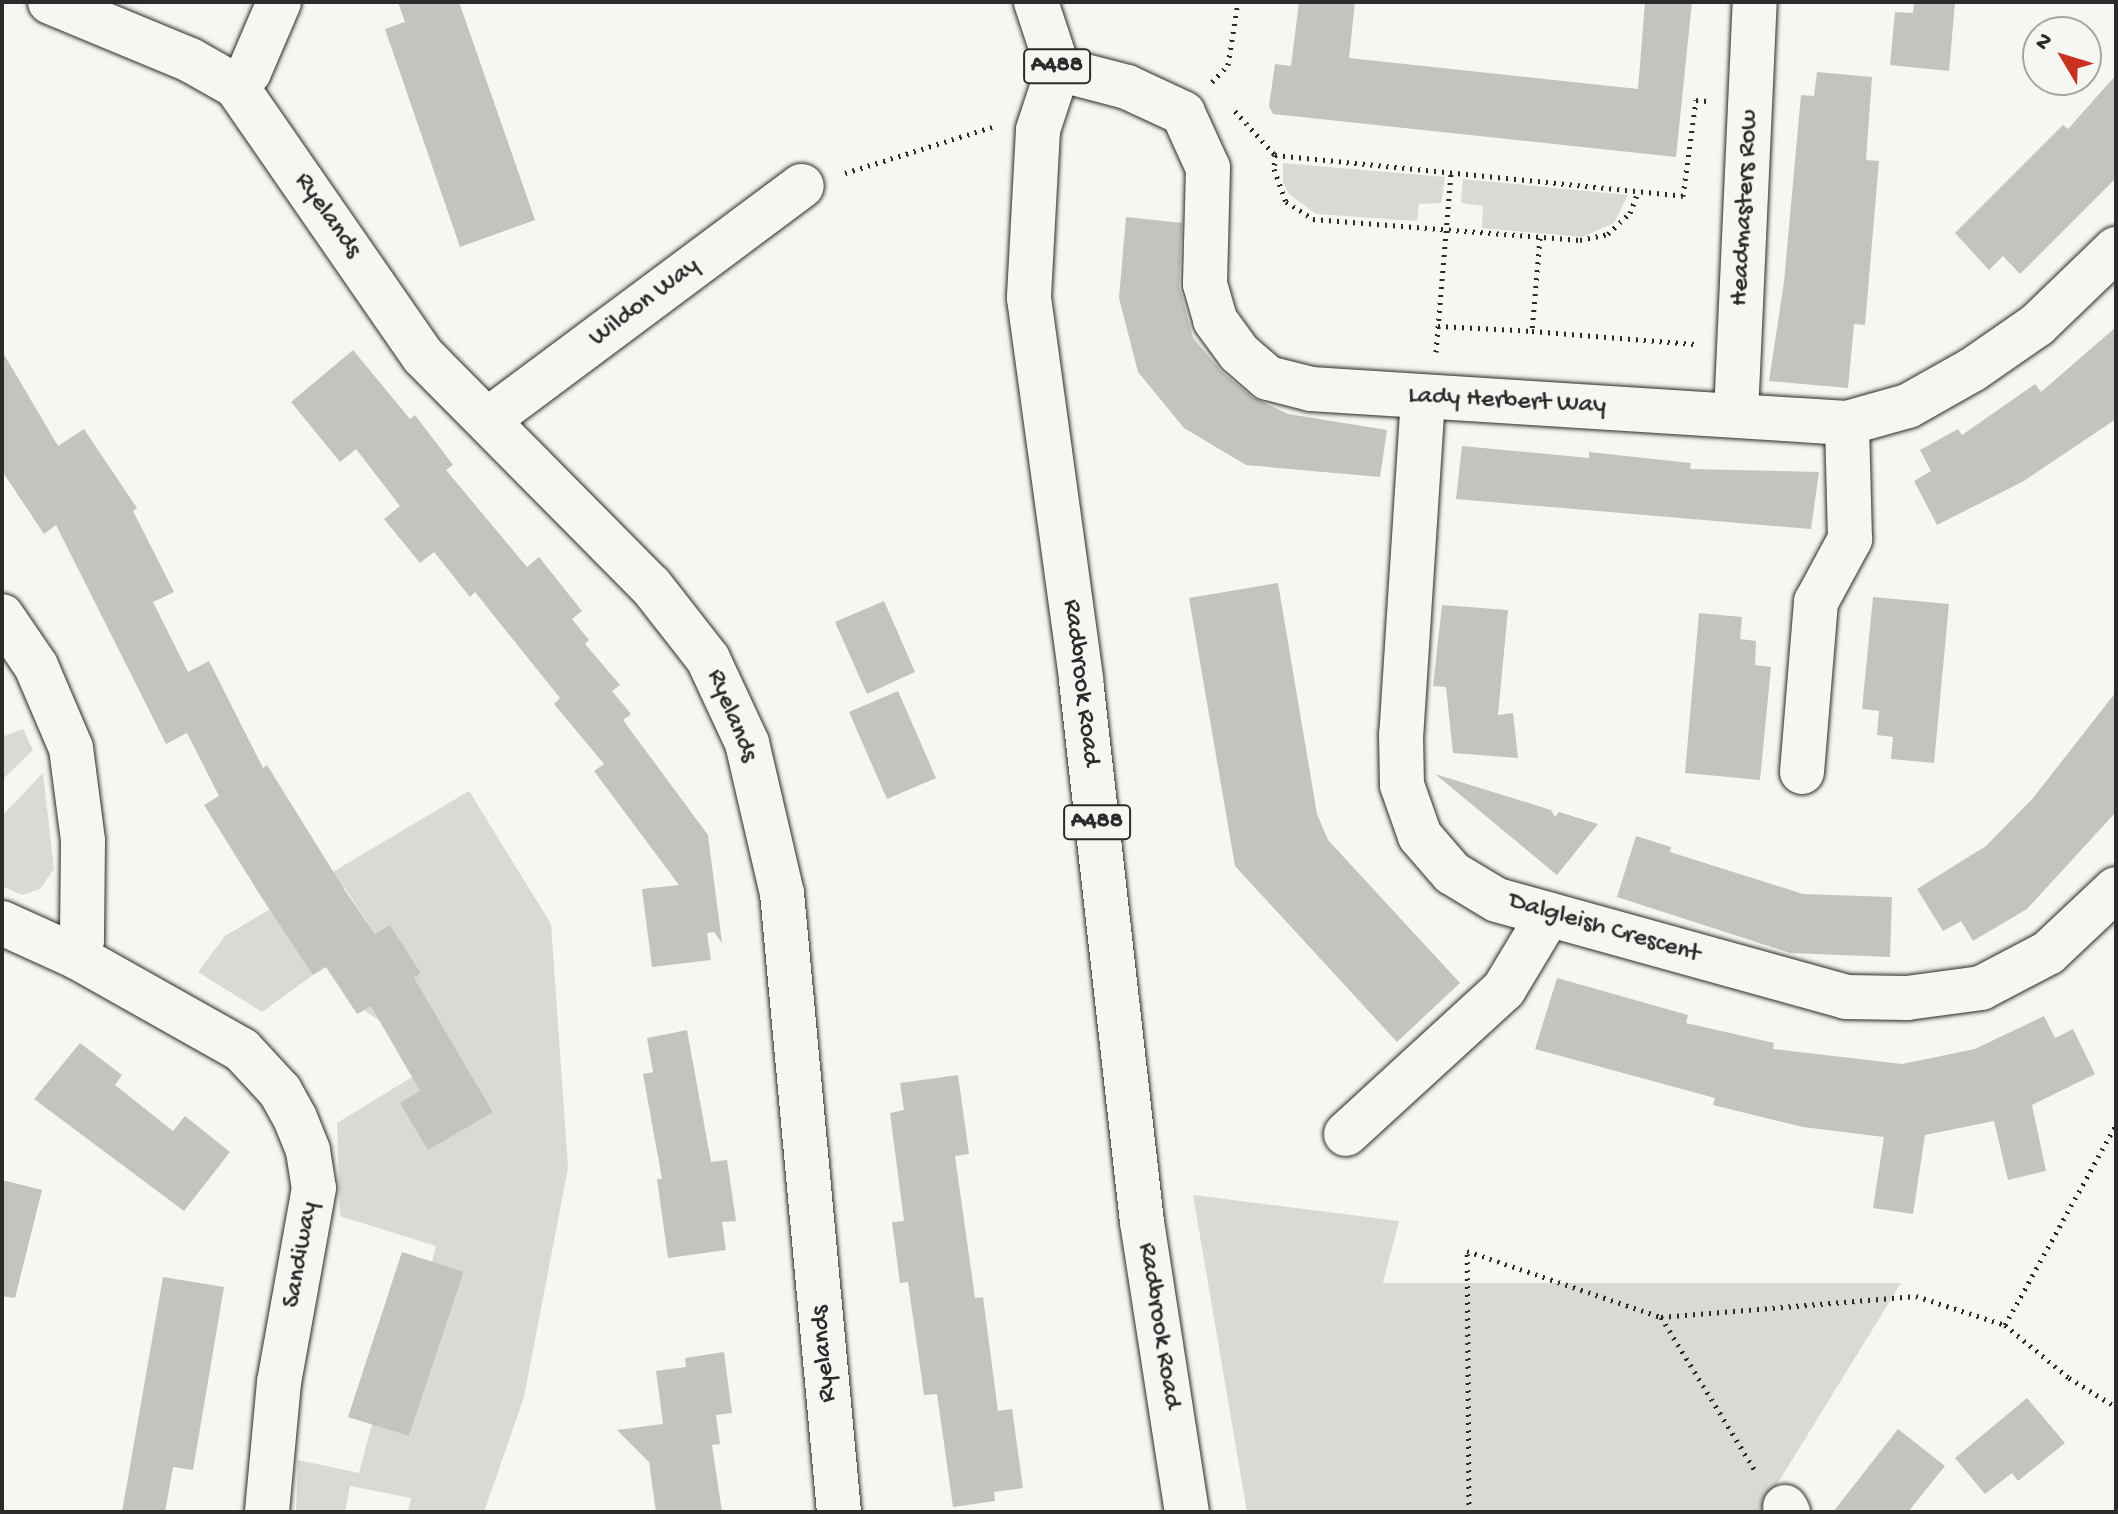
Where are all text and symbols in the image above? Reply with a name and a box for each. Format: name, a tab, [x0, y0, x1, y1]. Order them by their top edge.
north arrow	[2022, 16, 2102, 96]
text: N	[2030, 29, 2059, 56]
road number: A488	[1023, 46, 1091, 86]
street label: Headmasters Row	[1725, 109, 1767, 307]
street label: Ryelands	[286, 167, 368, 265]
street label: Wildon Way	[584, 251, 706, 355]
street label: Lady Herbert Way	[1407, 381, 1607, 423]
street label: Radbrook Road	[1054, 598, 1106, 768]
street label: Ryelands	[698, 665, 764, 767]
road number: A488	[1063, 802, 1131, 842]
street label: Dalgleish Crescent	[1505, 887, 1703, 971]
street label: Sandiway	[277, 1200, 327, 1310]
street label: Radbrook Road	[1129, 1241, 1187, 1411]
street label: Ryelands	[805, 1304, 845, 1404]

